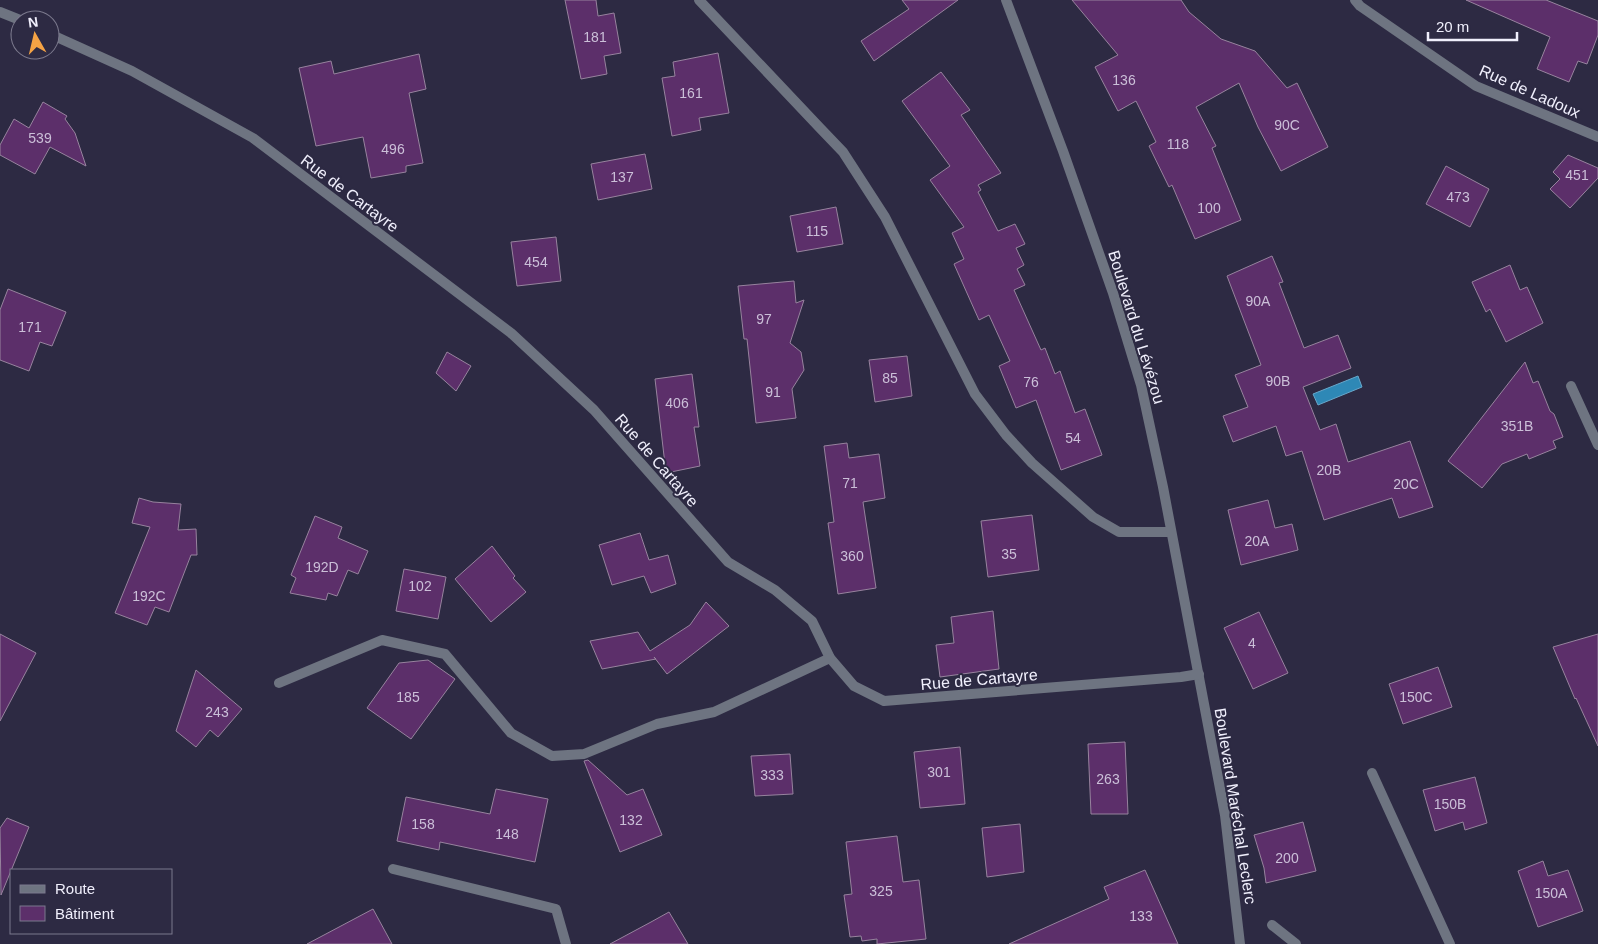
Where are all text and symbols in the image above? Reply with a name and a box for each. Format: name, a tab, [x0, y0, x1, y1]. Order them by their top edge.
north arrow	[10, 10, 60, 60]
scale bar	[1428, 10, 1517, 42]
text: N	[27, 13, 39, 31]
text: 20 m	[1436, 18, 1469, 35]
house number: 181	[583, 29, 607, 45]
street label: Rue de Ladoux	[1477, 62, 1583, 121]
house number: 136	[1112, 72, 1136, 88]
house number: 161	[679, 85, 703, 101]
house number: 90C	[1274, 117, 1300, 133]
house number: 539	[28, 130, 52, 146]
house number: 118	[1167, 136, 1189, 152]
house number: 496	[381, 141, 405, 157]
street label: Rue de Cartayre	[298, 151, 402, 236]
house number: 451	[1565, 167, 1589, 183]
house number: 137	[610, 169, 634, 185]
house number: 473	[1446, 189, 1470, 205]
house number: 100	[1197, 200, 1221, 216]
house number: 115	[806, 223, 828, 239]
street label: Boulevard du Lévézou	[1105, 249, 1168, 406]
house number: 454	[524, 254, 548, 270]
house number: 90A	[1246, 293, 1271, 309]
house number: 97	[756, 311, 772, 327]
house number: 171	[18, 319, 42, 335]
house number: 85	[882, 370, 898, 386]
house number: 90B	[1266, 373, 1290, 389]
house number: 76	[1023, 374, 1039, 390]
house number: 91	[765, 384, 781, 400]
house number: 406	[665, 395, 689, 411]
street label: Rue de Cartayre	[612, 410, 702, 510]
house number: 351B	[1501, 418, 1533, 434]
house number: 54	[1065, 430, 1081, 446]
house number: 20B	[1317, 462, 1341, 478]
house number: 71	[842, 475, 858, 491]
house number: 20C	[1393, 476, 1419, 492]
house number: 20A	[1245, 533, 1270, 549]
house number: 35	[1001, 546, 1017, 562]
house number: 360	[840, 548, 864, 564]
house number: 192D	[305, 559, 339, 575]
house number: 102	[408, 578, 432, 594]
house number: 192C	[132, 588, 166, 604]
house number: 4	[1248, 635, 1256, 651]
street label: Rue de Cartayre	[920, 666, 1038, 693]
house number: 185	[396, 689, 420, 705]
house number: 150C	[1399, 689, 1433, 705]
house number: 243	[205, 704, 229, 720]
street label: Boulevard Maréchal Leclerc	[1212, 707, 1259, 905]
house number: 301	[927, 764, 951, 780]
house number: 333	[760, 767, 784, 783]
house number: 263	[1096, 771, 1120, 787]
house number: 150B	[1434, 796, 1466, 812]
house number: 132	[619, 812, 643, 828]
house number: 158	[411, 816, 435, 832]
house number: 148	[495, 826, 519, 842]
house number: 200	[1275, 850, 1299, 866]
legend	[10, 869, 172, 934]
text: Route	[55, 880, 95, 897]
house number: 325	[869, 883, 893, 899]
house number: 150A	[1535, 885, 1568, 901]
text: Bâtiment	[55, 905, 115, 922]
house number: 133	[1129, 908, 1153, 924]

